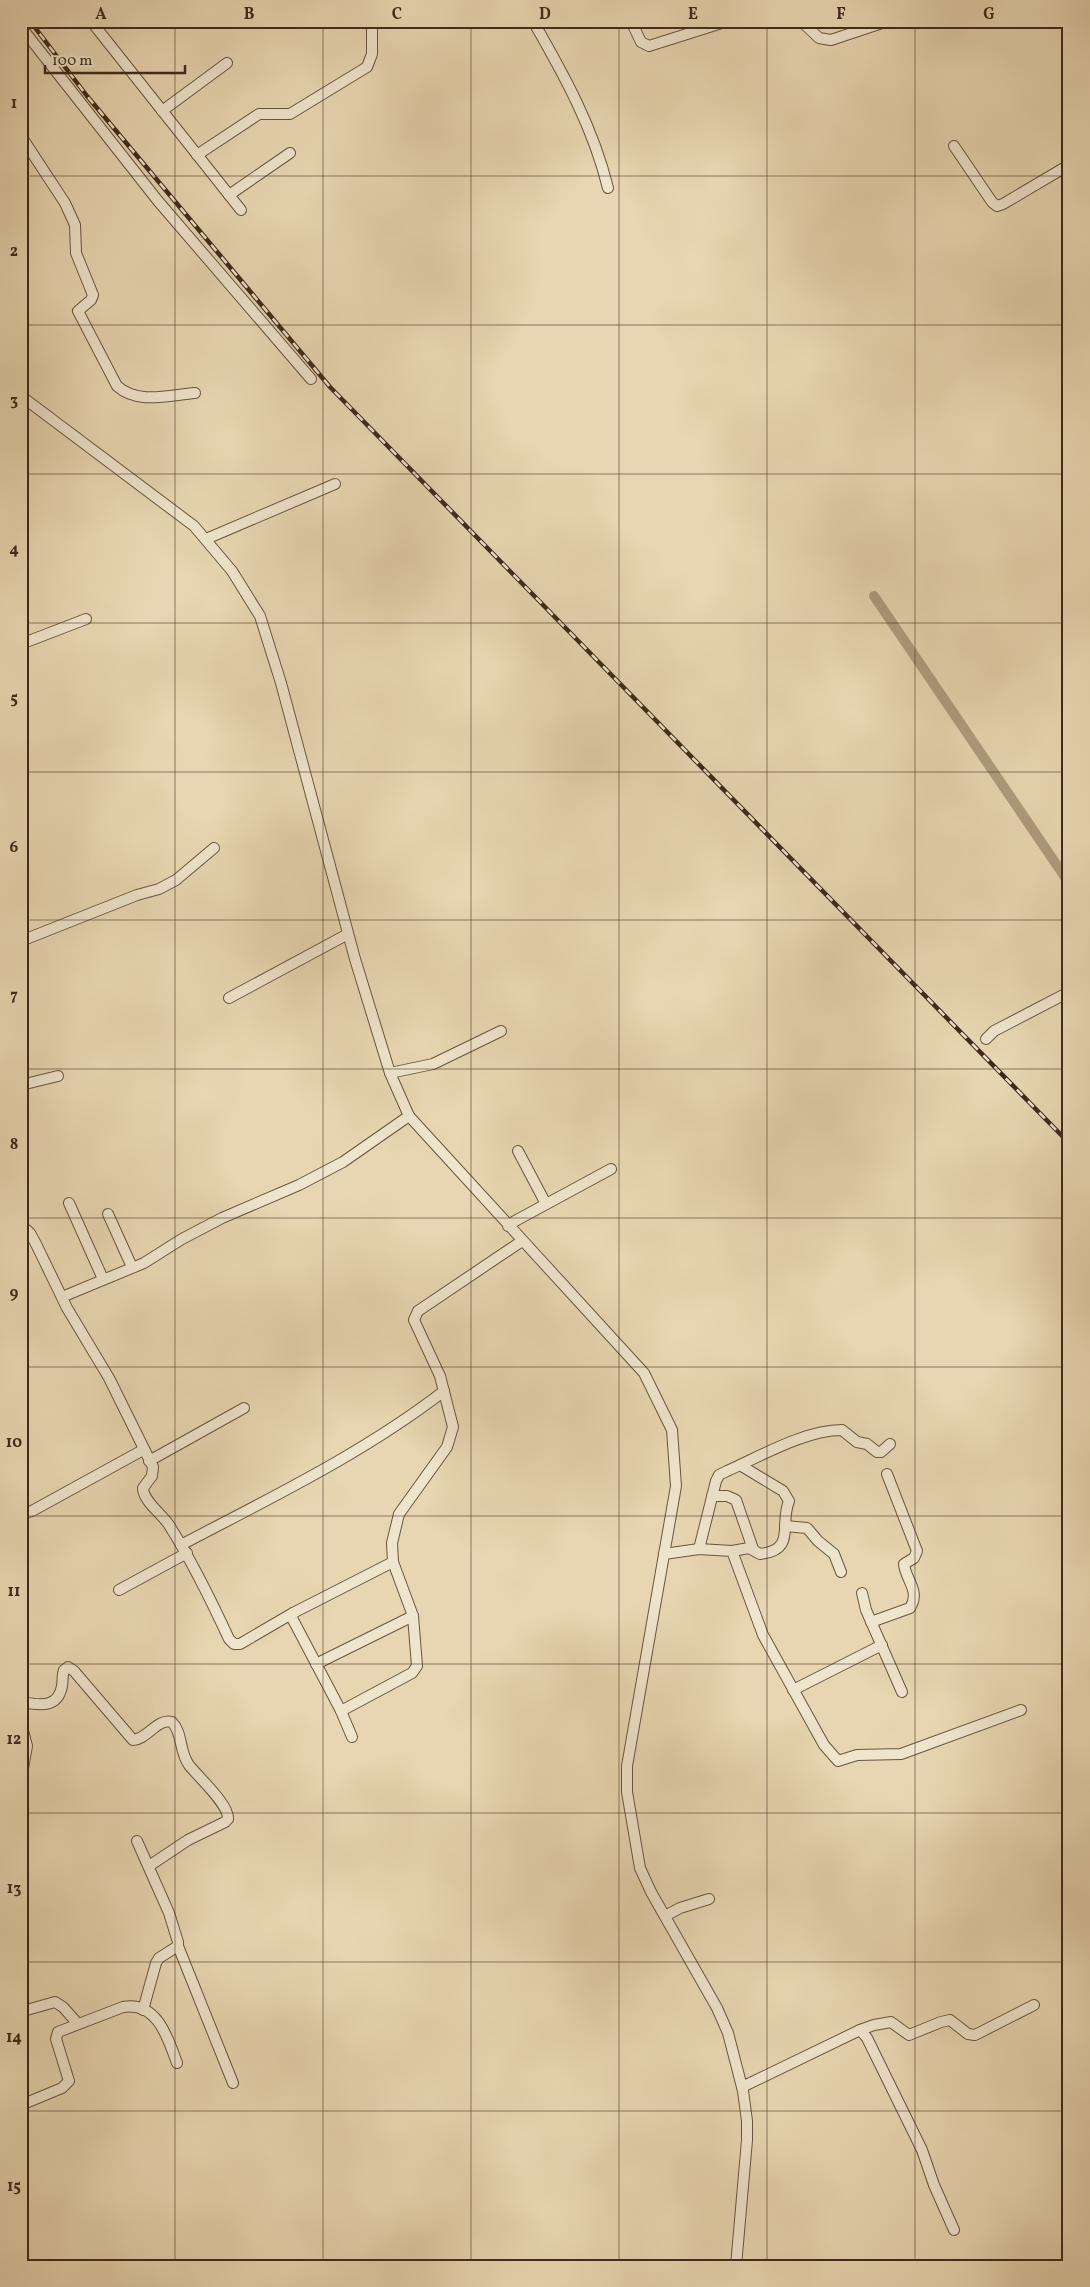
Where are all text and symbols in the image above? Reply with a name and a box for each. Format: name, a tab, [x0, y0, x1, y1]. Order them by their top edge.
text: A	[95, 4, 107, 26]
text: B	[244, 4, 255, 26]
text: C	[392, 4, 402, 26]
text: D	[539, 4, 551, 26]
text: E	[688, 4, 698, 26]
text: F	[836, 4, 846, 26]
text: G	[983, 4, 995, 26]
scale bar	[45, 42, 185, 74]
text: 100 m	[52, 51, 92, 72]
text: 1	[11, 93, 17, 115]
text: 2	[10, 241, 18, 263]
text: 3	[10, 390, 18, 412]
text: 4	[9, 539, 19, 561]
text: 5	[10, 688, 18, 710]
text: 6	[10, 837, 19, 859]
text: 7	[10, 985, 18, 1007]
text: 8	[10, 1134, 18, 1156]
text: 9	[10, 1283, 19, 1305]
text: 10	[6, 1432, 22, 1454]
text: 11	[8, 1581, 20, 1603]
text: 12	[7, 1729, 21, 1751]
text: 13	[7, 1878, 21, 1900]
text: 14	[6, 2027, 22, 2049]
text: 15	[7, 2176, 21, 2198]

